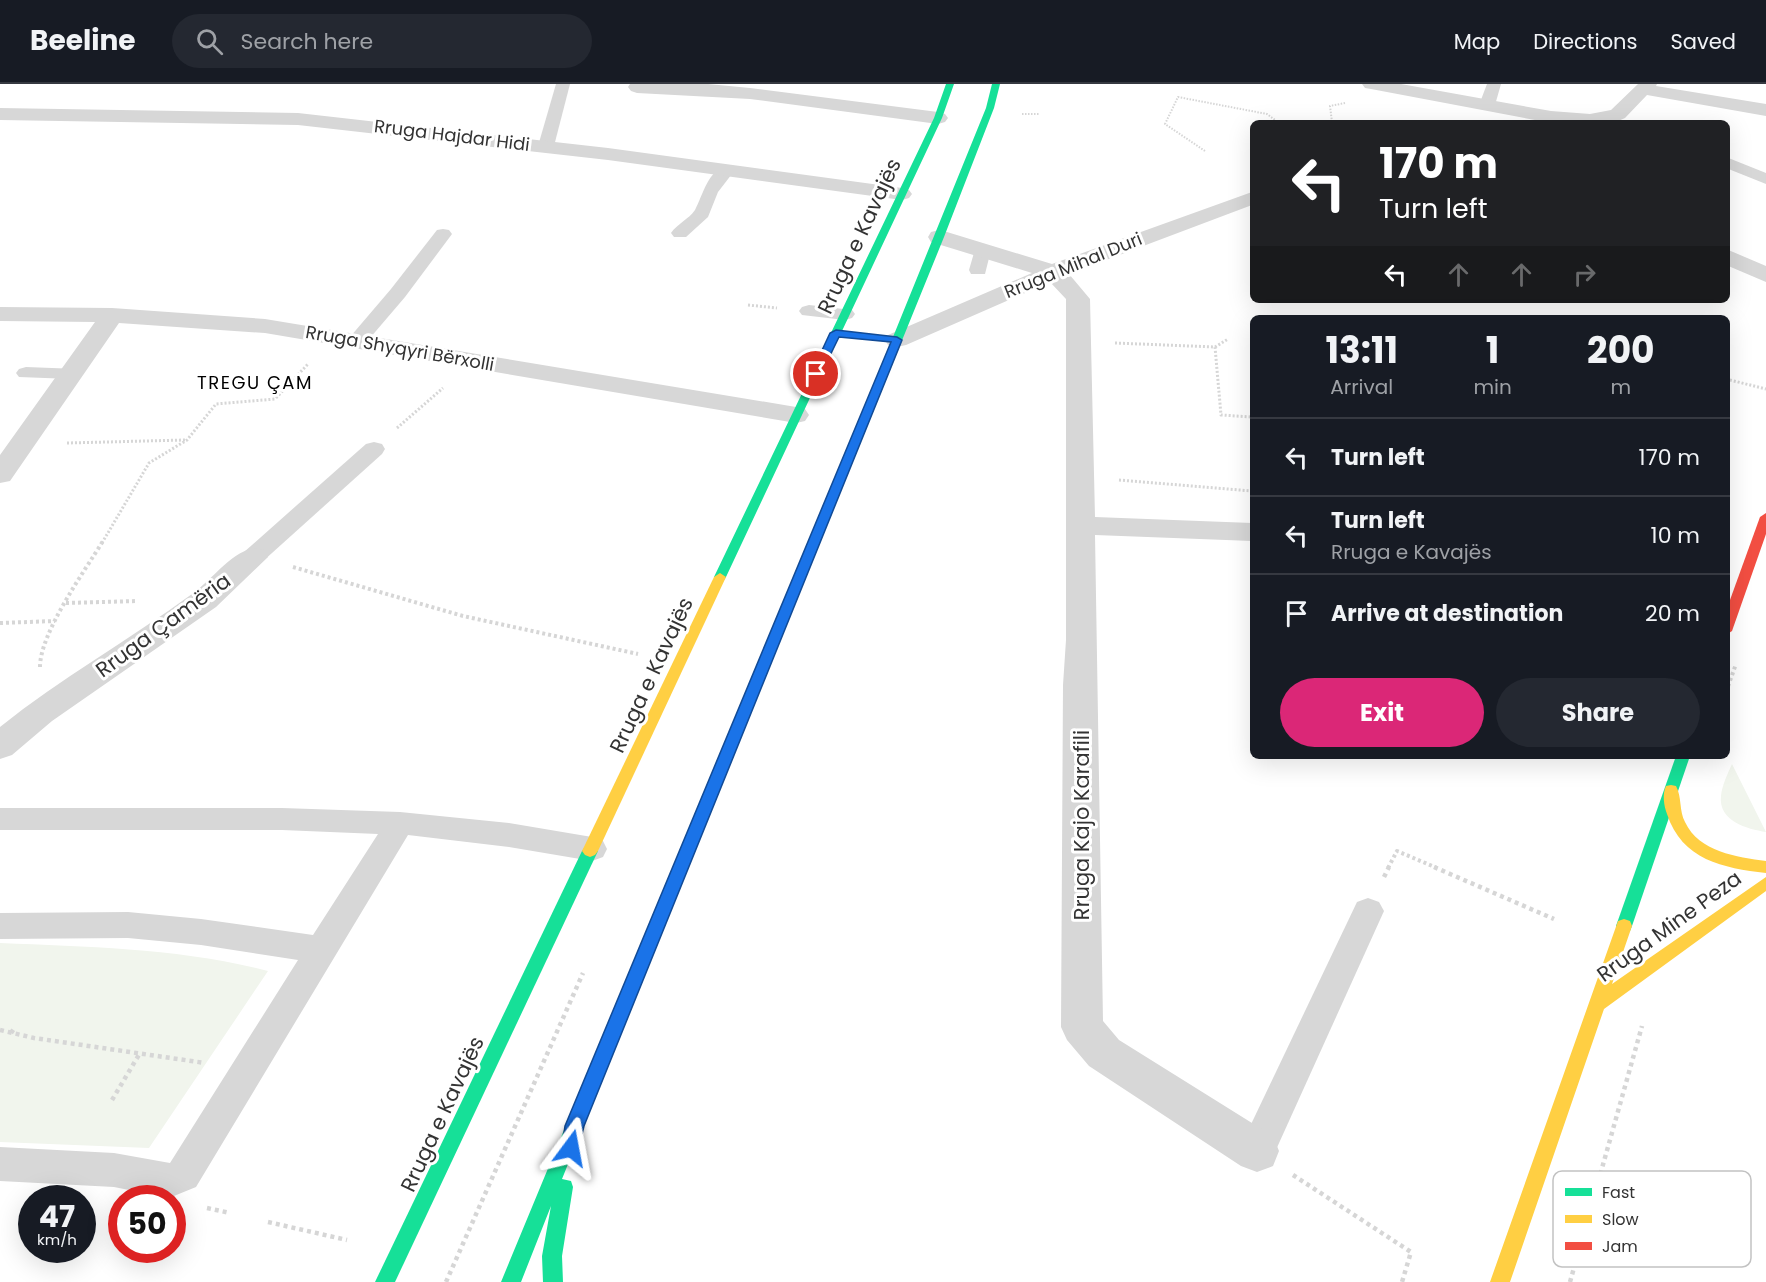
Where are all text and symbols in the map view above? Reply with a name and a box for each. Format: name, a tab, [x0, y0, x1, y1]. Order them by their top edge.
search box	[172, 14, 592, 68]
text: Beeline	[30, 21, 136, 60]
icon: search	[193, 25, 226, 58]
text: Search here	[241, 26, 373, 57]
text: Map	[1454, 27, 1500, 56]
text: Directions	[1533, 27, 1637, 56]
text: Saved	[1670, 27, 1736, 56]
street label: Rruga Hajdar Hidi	[373, 113, 531, 157]
text: 170 m	[1379, 134, 1498, 193]
icon: left	[1280, 144, 1358, 222]
street label: Rruga e Kavajës	[810, 153, 908, 319]
text: Turn left	[1379, 190, 1488, 227]
street label: Rruga Mihal Duri	[1000, 226, 1146, 304]
icon: left	[1379, 258, 1412, 291]
icon: ahead	[1442, 258, 1475, 291]
icon: ahead	[1505, 258, 1538, 291]
icon: right	[1568, 258, 1601, 291]
street label: Rruga Shyqyri Bërxolli	[304, 319, 496, 377]
text: 13:11	[1325, 325, 1398, 376]
text: 1	[1486, 325, 1499, 376]
text: 200	[1587, 325, 1655, 376]
pin	[790, 348, 841, 399]
icon: arrive	[799, 357, 832, 390]
district label: TREGU ÇAM	[197, 370, 313, 395]
text: Arrival	[1330, 373, 1393, 401]
text: min	[1473, 373, 1512, 401]
text: m	[1611, 373, 1631, 401]
icon: left	[1280, 441, 1313, 474]
text: Turn left	[1331, 442, 1425, 473]
text: 170 m	[1639, 442, 1700, 473]
text: Turn left	[1331, 505, 1425, 536]
icon: left	[1280, 519, 1313, 552]
text: 10 m	[1651, 520, 1700, 551]
text: Rruga e Kavajës	[1331, 538, 1492, 566]
street label: Rruga Çamëria	[90, 566, 236, 684]
street label: Rruga e Kavajës	[602, 592, 700, 758]
icon: arrive	[1280, 597, 1313, 630]
text: Arrive at destination	[1331, 598, 1563, 629]
text: 20 m	[1645, 598, 1700, 629]
button: Exit	[1280, 678, 1484, 747]
button: Share	[1496, 678, 1700, 747]
street label: Rruga Kajo Karafili	[1067, 730, 1096, 920]
street label: Rruga Mine Peza	[1591, 864, 1747, 988]
street label: Rruga e Kavajës	[393, 1031, 491, 1197]
position arrow	[539, 1116, 603, 1180]
legend	[1553, 1171, 1751, 1267]
text: Fast	[1602, 1181, 1635, 1204]
speed limit sign: 50	[108, 1185, 186, 1263]
text: 47	[39, 1195, 75, 1238]
text: Slow	[1602, 1208, 1639, 1231]
text: km/h	[37, 1229, 77, 1250]
text: Jam	[1602, 1235, 1638, 1258]

